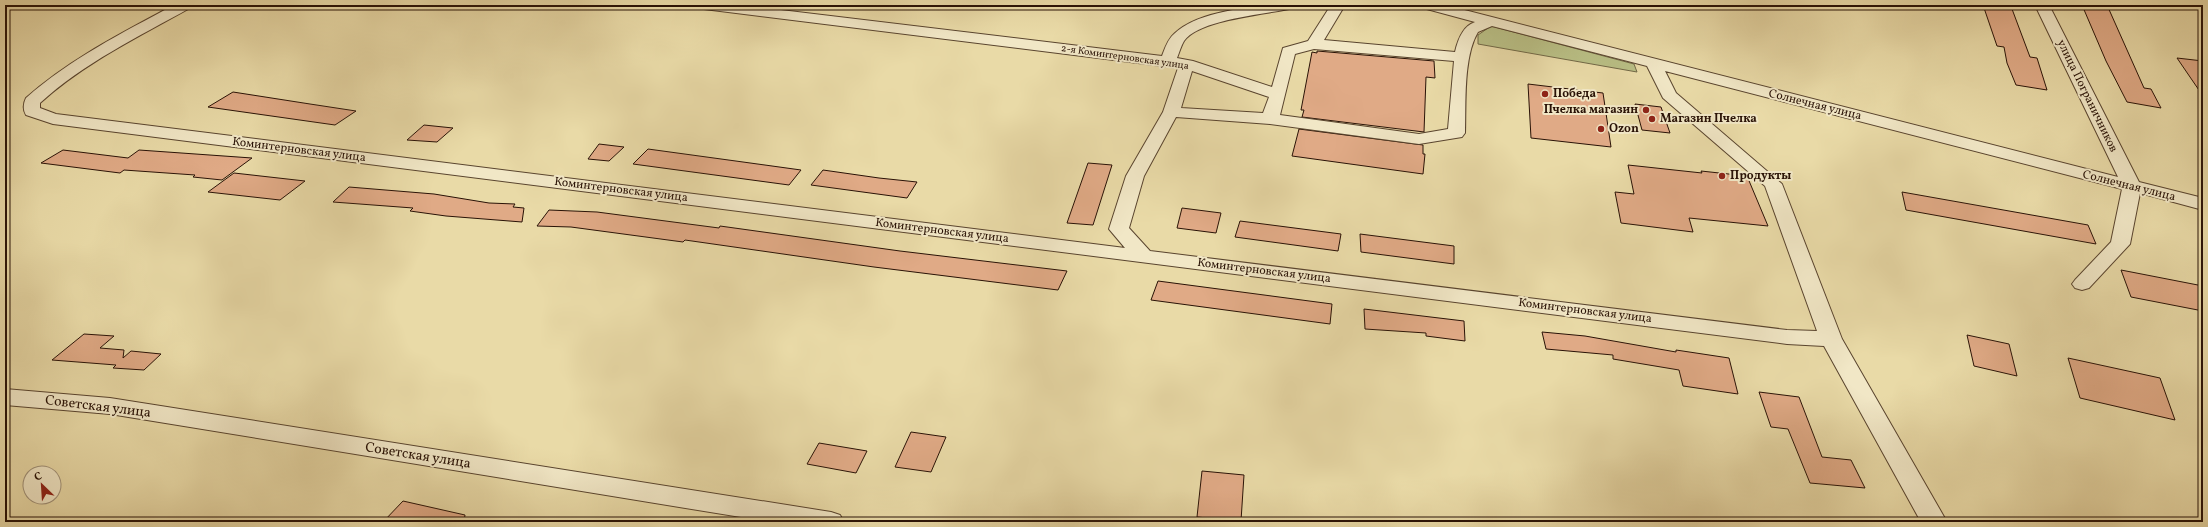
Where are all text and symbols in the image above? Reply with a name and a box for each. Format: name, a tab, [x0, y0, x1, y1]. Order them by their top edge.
street label: улица Пограничников	[2053, 37, 2121, 155]
street label: 2-я Коминтерновская улица	[1060, 41, 1190, 73]
place label: Победа	[1553, 86, 1596, 102]
street label: Солнечная улица	[1767, 86, 1863, 124]
marker: Победа	[1540, 89, 1550, 99]
place label: Пчелка магазин	[1544, 102, 1638, 118]
marker: Пчелка магазин	[1641, 105, 1651, 115]
place label: Магазин Пчелка	[1660, 111, 1757, 127]
marker: Магазин Пчелка	[1647, 114, 1657, 124]
place label: Ozon	[1609, 121, 1639, 137]
marker: Ozon	[1596, 124, 1606, 134]
street label: Коминтерновская улица	[231, 134, 367, 166]
street label: Солнечная улица	[2081, 167, 2177, 205]
place label: Продукты	[1730, 168, 1791, 184]
marker: Продукты	[1717, 171, 1727, 181]
street label: Коминтерновская улица	[553, 174, 689, 206]
street label: Коминтерновская улица	[874, 215, 1010, 247]
street label: Коминтерновская улица	[1196, 255, 1332, 287]
street label: Коминтерновская улица	[1517, 295, 1653, 327]
street label: Советская улица	[44, 391, 152, 423]
street label: Советская улица	[364, 438, 472, 474]
north arrow	[22, 465, 62, 505]
text: С	[32, 469, 45, 486]

